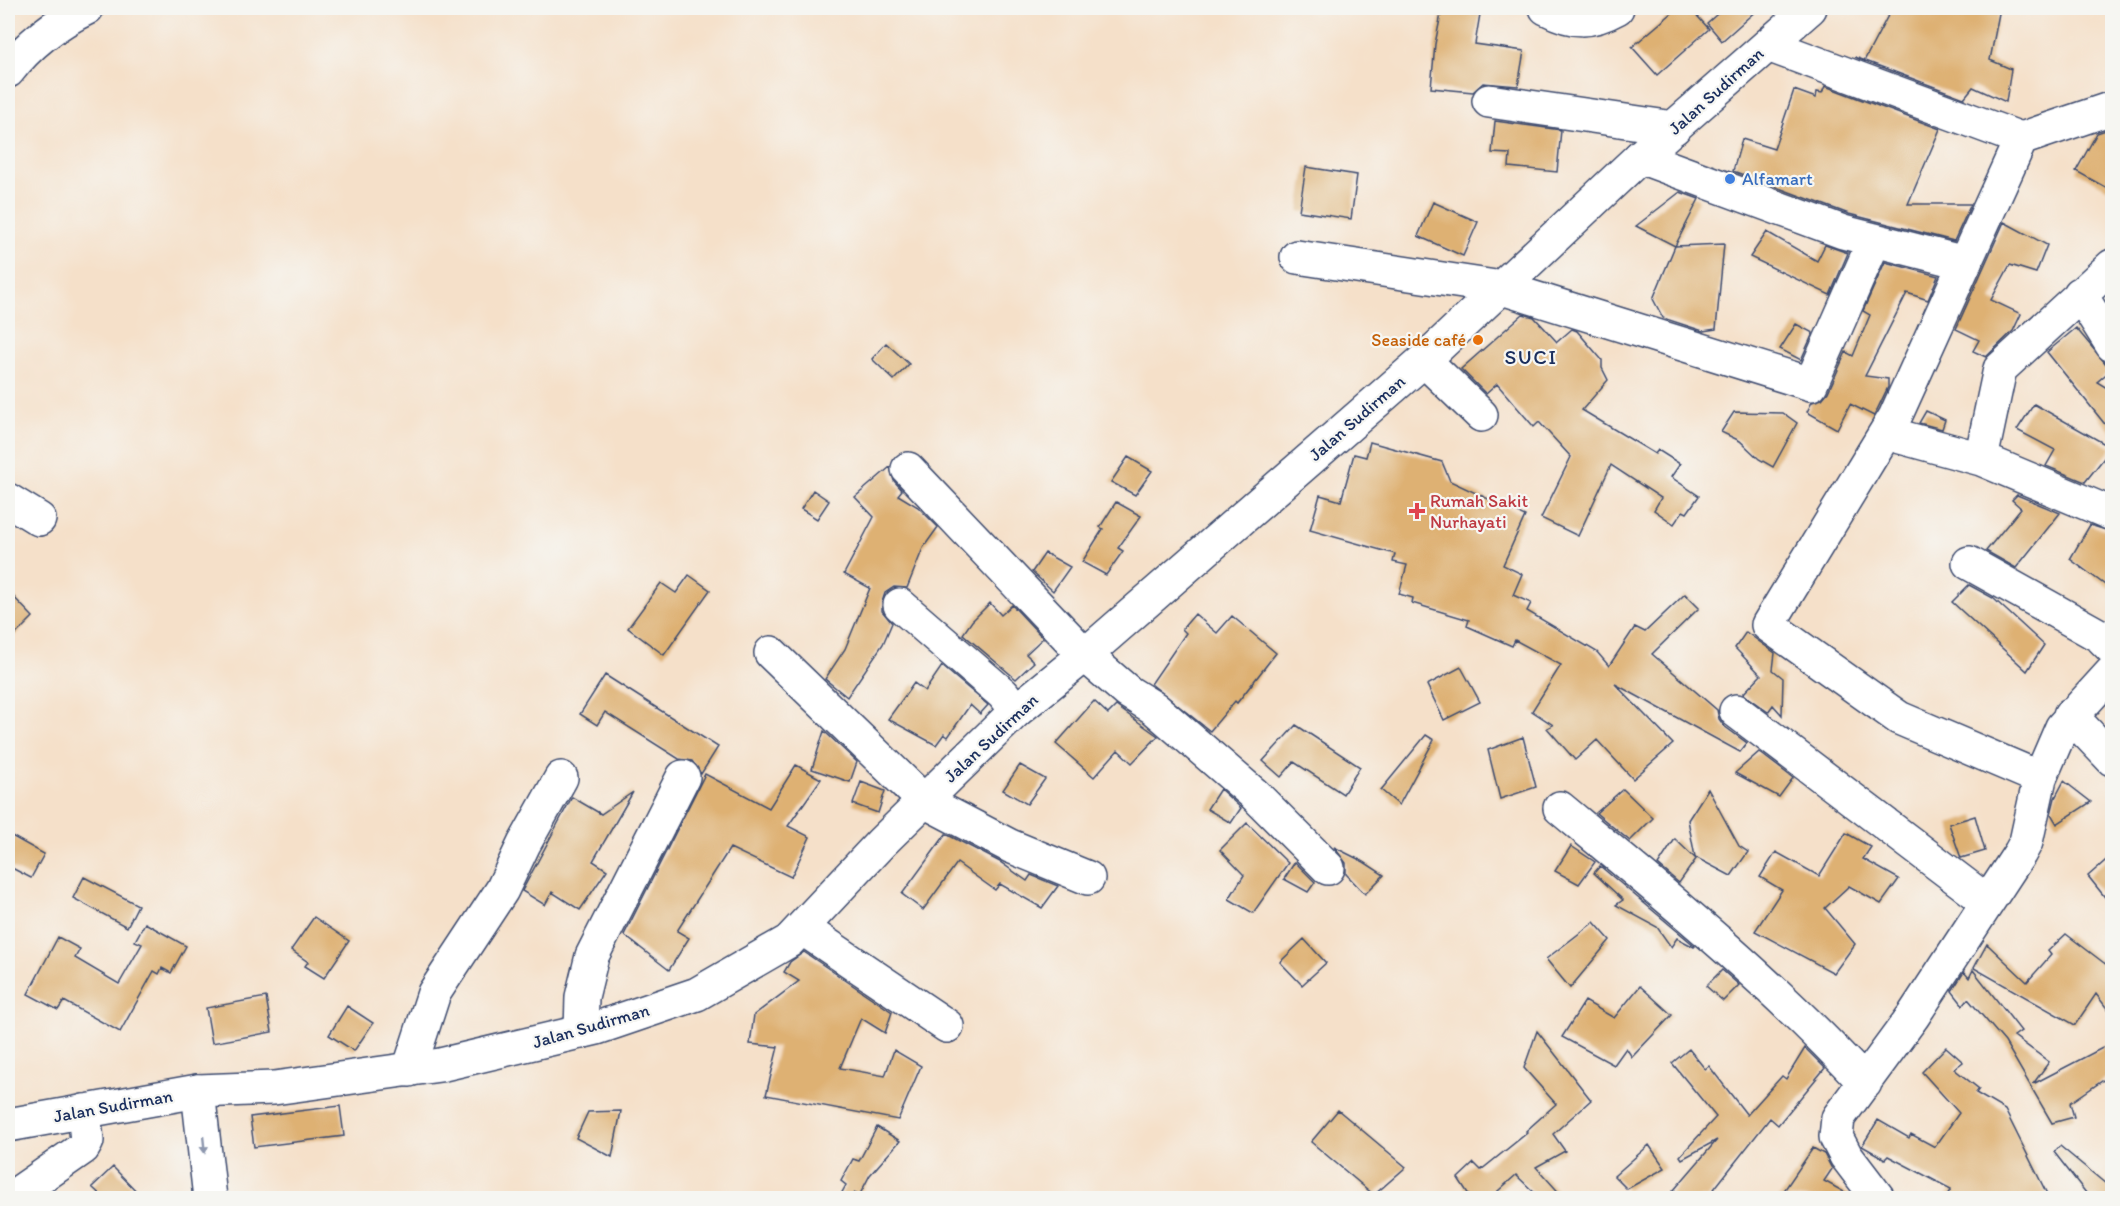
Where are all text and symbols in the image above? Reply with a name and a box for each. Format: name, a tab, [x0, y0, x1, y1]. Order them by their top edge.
street label: Jalan Sudirman	[1664, 42, 1768, 140]
place label: Alfamart	[1742, 168, 1813, 190]
marker: Alfamart	[1723, 172, 1737, 186]
place label: Seaside café	[1371, 329, 1466, 351]
marker: Seaside café	[1471, 333, 1485, 347]
district label: SUCI	[1504, 344, 1558, 369]
street label: Jalan Sudirman	[1304, 370, 1410, 466]
place label: Rumah Sakit Nurhayati	[1430, 490, 1528, 533]
marker: Rumah Sakit Nurhayati	[1408, 502, 1426, 520]
street label: Jalan Sudirman	[939, 689, 1043, 787]
street label: Jalan Sudirman	[530, 999, 652, 1053]
street label: Jalan Sudirman	[52, 1085, 174, 1127]
one-way arrow	[199, 1135, 209, 1154]

